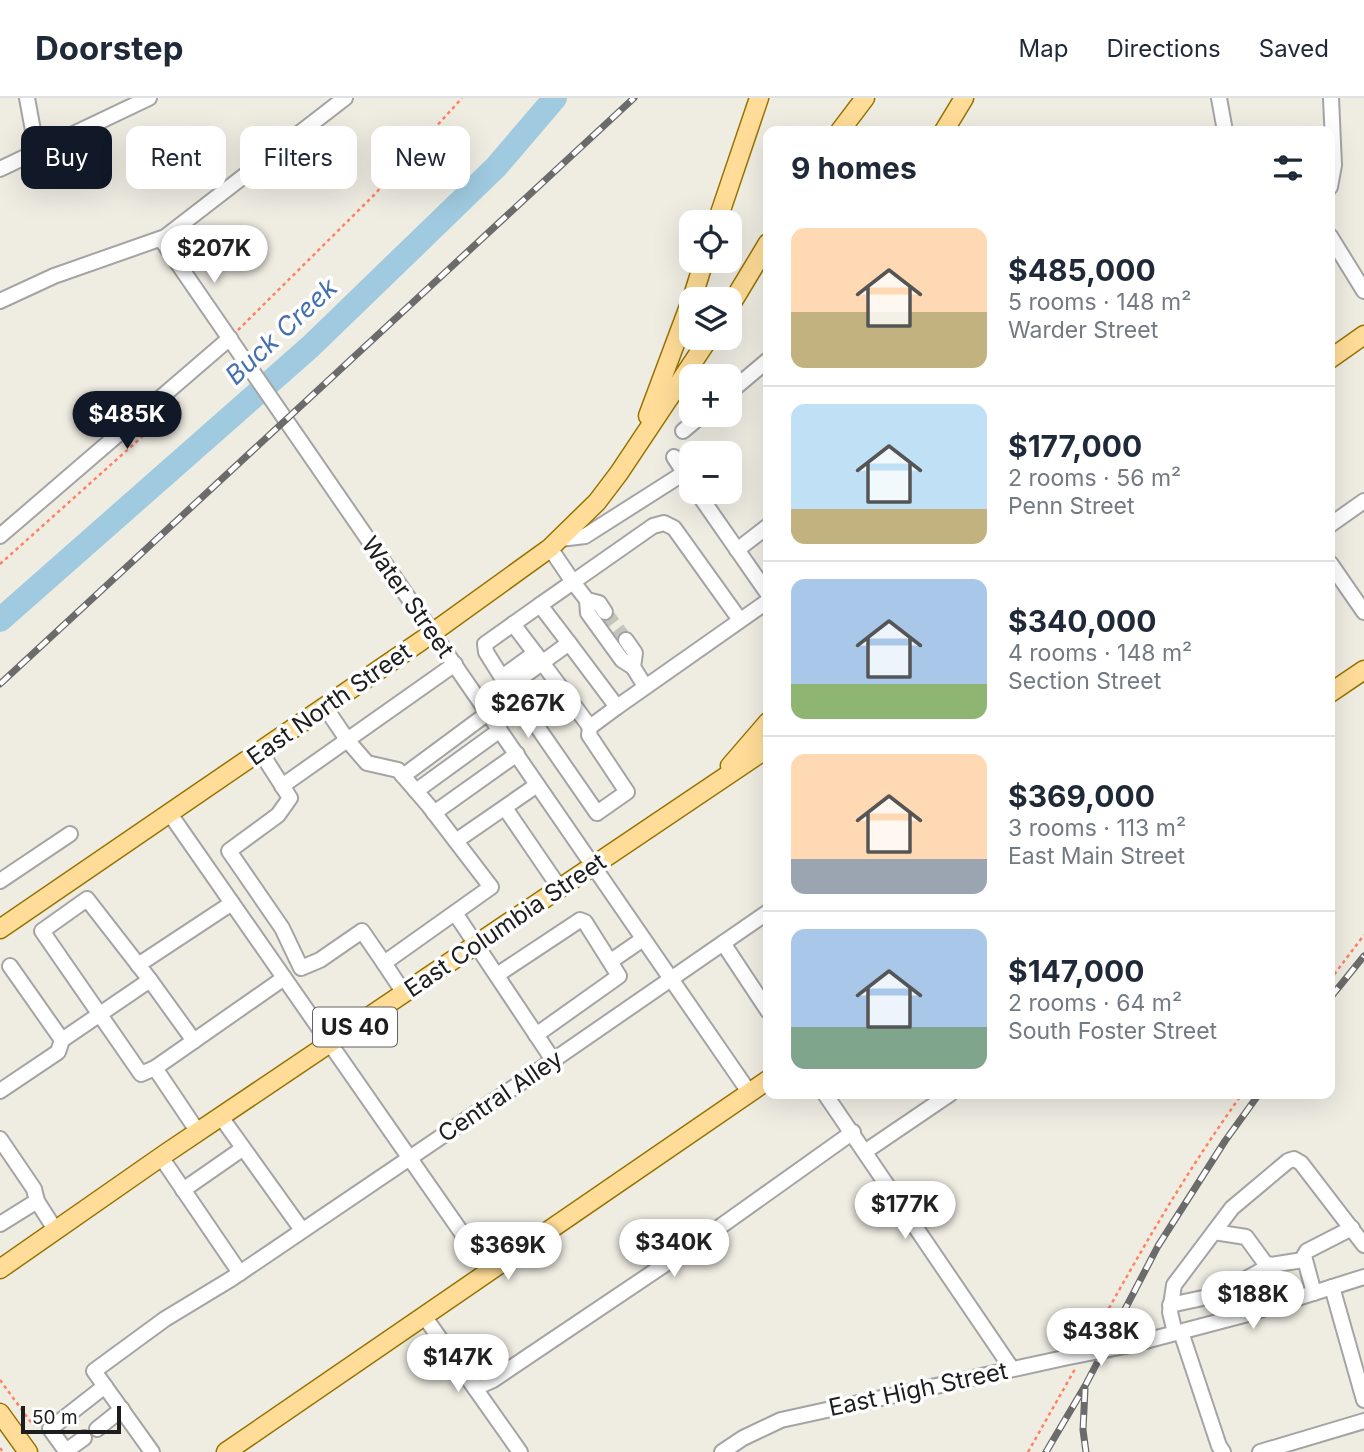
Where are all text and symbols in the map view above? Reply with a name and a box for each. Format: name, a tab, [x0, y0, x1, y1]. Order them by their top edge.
text: Doorstep	[35, 28, 183, 68]
text: Map	[1019, 34, 1068, 63]
text: Directions	[1106, 34, 1221, 63]
text: Saved	[1259, 34, 1329, 63]
chip: Buy	[21, 126, 112, 189]
chip: Rent	[126, 126, 226, 189]
chip: Filters	[240, 126, 357, 189]
chip: New	[371, 126, 470, 189]
icon: filters	[1269, 149, 1307, 187]
text: 9 homes	[791, 150, 917, 186]
map controls	[679, 210, 742, 504]
button: locate	[679, 210, 742, 273]
pin: $207K	[165, 226, 263, 285]
text: $207K	[177, 234, 251, 262]
text: $485,000	[1008, 252, 1156, 288]
icon: home	[847, 256, 931, 340]
water label: Buck Creek	[219, 271, 344, 391]
button: layers	[679, 287, 742, 350]
text: 5 rooms · 148 m²	[1008, 288, 1191, 316]
text: Warder Street	[1008, 316, 1158, 344]
button: +	[679, 364, 742, 427]
pin: $485K	[78, 392, 176, 451]
text: $485K	[89, 400, 165, 428]
text: $177,000	[1008, 428, 1142, 464]
icon: home	[847, 432, 931, 516]
button: −	[679, 441, 742, 504]
text: 2 rooms · 56 m²	[1008, 464, 1181, 492]
text: Penn Street	[1008, 492, 1135, 520]
street label: Water Street	[356, 531, 460, 663]
text: $340,000	[1008, 603, 1156, 639]
icon: home	[847, 607, 931, 691]
street label: East North Street	[241, 637, 417, 771]
text: 4 rooms · 148 m²	[1008, 639, 1192, 667]
text: Section Street	[1008, 667, 1161, 695]
pin: $267K	[479, 680, 577, 740]
text: $267K	[491, 689, 565, 717]
text: $369,000	[1008, 778, 1155, 814]
icon: home	[847, 782, 931, 866]
text: 3 rooms · 113 m²	[1008, 814, 1186, 842]
text: East Main Street	[1008, 842, 1185, 870]
street label: East Columbia Street	[399, 847, 611, 1003]
text: $147,000	[1008, 953, 1144, 989]
icon: home	[847, 957, 931, 1041]
text: 2 rooms · 64 m²	[1008, 989, 1182, 1017]
road number: US 40	[313, 1008, 397, 1046]
text: South Foster Street	[1008, 1017, 1217, 1045]
street label: Central Alley	[432, 1044, 568, 1148]
pin: $177K	[856, 1182, 954, 1241]
text: $177K	[871, 1190, 939, 1218]
pin: $340K	[625, 1220, 723, 1279]
pin: $369K	[459, 1222, 557, 1282]
text: $340K	[635, 1228, 713, 1256]
text: $369K	[470, 1231, 546, 1259]
pin: $188K	[1204, 1272, 1302, 1331]
text: $188K	[1217, 1280, 1289, 1308]
pin: $438K	[1052, 1308, 1150, 1368]
text: $438K	[1063, 1317, 1139, 1345]
pin: $147K	[409, 1334, 507, 1394]
text: $147K	[423, 1343, 493, 1371]
street label: East High Street	[826, 1356, 1010, 1422]
scale bar	[21, 1403, 121, 1435]
text: 50 m	[32, 1406, 78, 1429]

